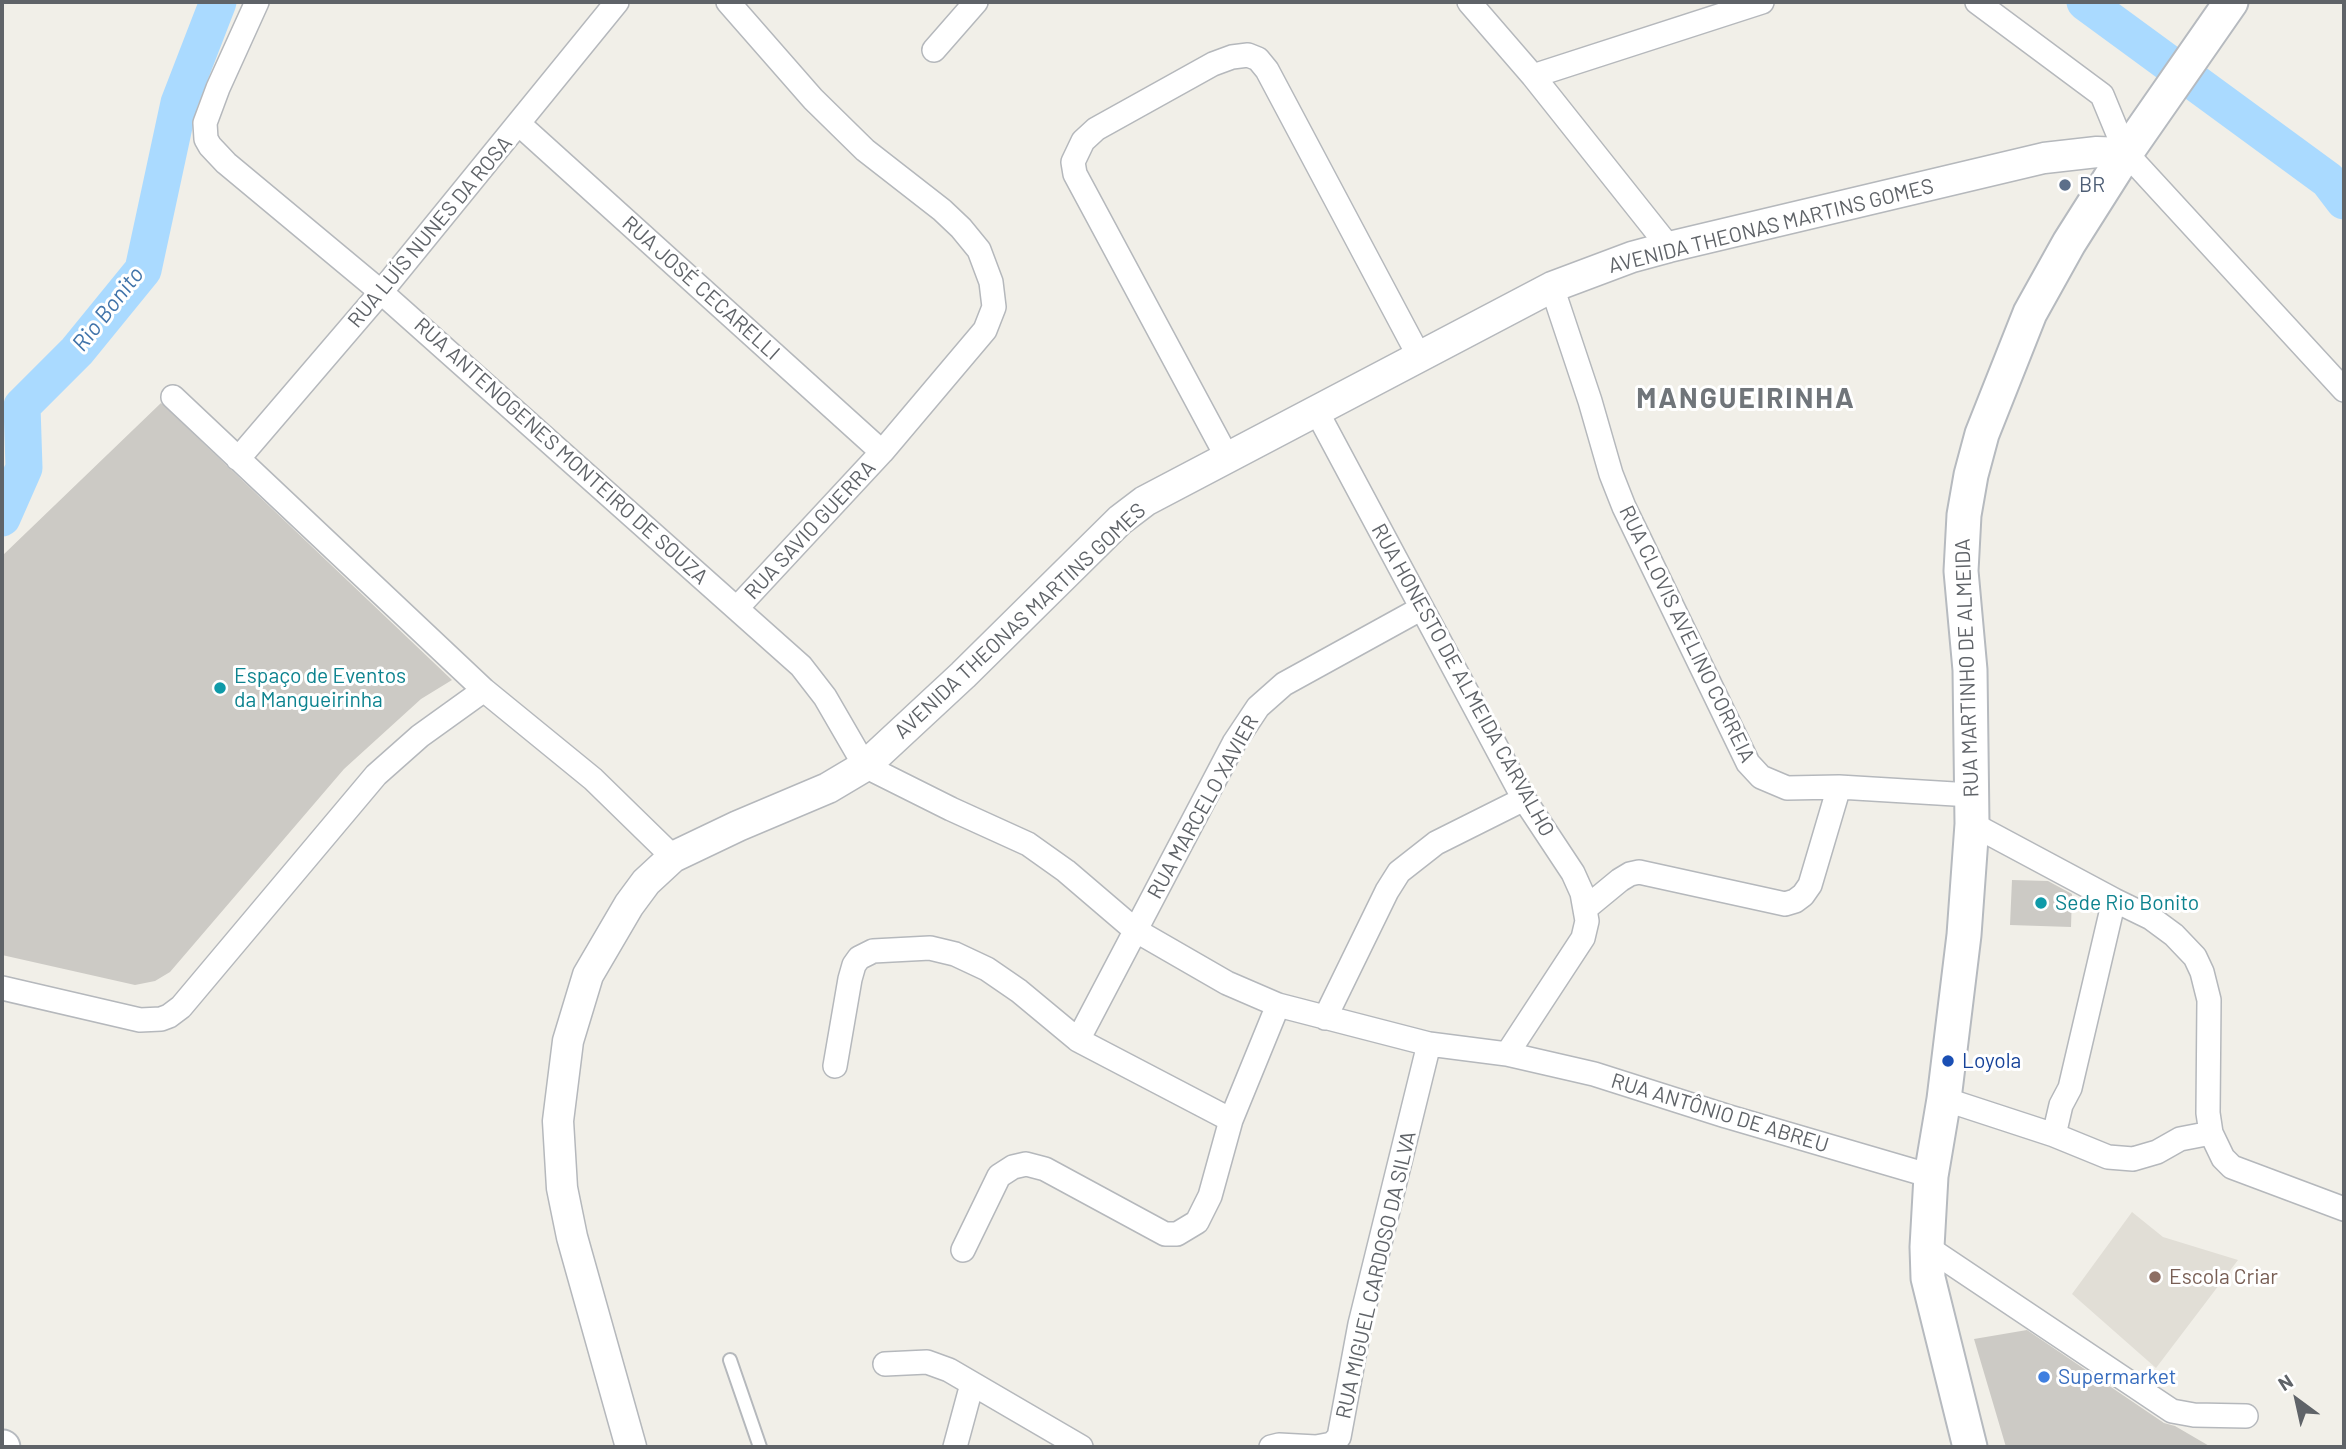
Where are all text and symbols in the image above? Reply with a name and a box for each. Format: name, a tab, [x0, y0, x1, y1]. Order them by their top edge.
street label: RUA LUÍS NUNES DA ROSA	[343, 131, 517, 333]
place label: BR	[2079, 172, 2105, 198]
street label: AVENIDA THEONAS MARTINS GOMES	[1606, 173, 1936, 279]
marker: BR	[2057, 177, 2073, 193]
street label: RUA JOSÉ CECARELLI	[617, 211, 785, 365]
water label: Rio Bonito	[66, 261, 150, 357]
street label: RUA ANTENOGENES MONTEIRO DE SOUZA	[409, 312, 713, 590]
district label: MANGUEIRINHA	[1638, 382, 1854, 416]
street label: RUA SAVIO GUERRA	[739, 455, 881, 605]
street label: AVENIDA THEONAS MARTINS GOMES	[889, 498, 1151, 744]
street label: RUA CLOVIS AVELINO CORREIA	[1614, 501, 1760, 767]
street label: RUA HONESTO DE ALMEIDA CARVALHO	[1366, 519, 1560, 841]
street label: RUA MARTINHO DE ALMEIDA	[1950, 538, 1984, 798]
place label: Espaço de Eventos da Mangueirinha	[234, 663, 406, 713]
marker: Espaço de Eventos da Mangueirinha	[212, 680, 228, 696]
street label: RUA MARCELO XAVIER	[1142, 711, 1264, 903]
place label: Sede Rio Bonito	[2055, 890, 2199, 916]
marker: Sede Rio Bonito	[2033, 895, 2049, 911]
place label: Loyola	[1962, 1048, 2021, 1074]
marker: Loyola	[1940, 1053, 1956, 1069]
street label: RUA ANTÔNIO DE ABREU	[1608, 1068, 1832, 1158]
street label: RUA MIGUEL CARDOSO DA SILVA	[1331, 1129, 1421, 1421]
place label: Escola Criar	[2169, 1264, 2278, 1290]
marker: Escola Criar	[2147, 1269, 2163, 1285]
place label: Supermarket	[2058, 1364, 2176, 1390]
north arrow	[2262, 1365, 2332, 1435]
marker: Supermarket	[2036, 1369, 2052, 1385]
text: N	[2274, 1369, 2297, 1395]

